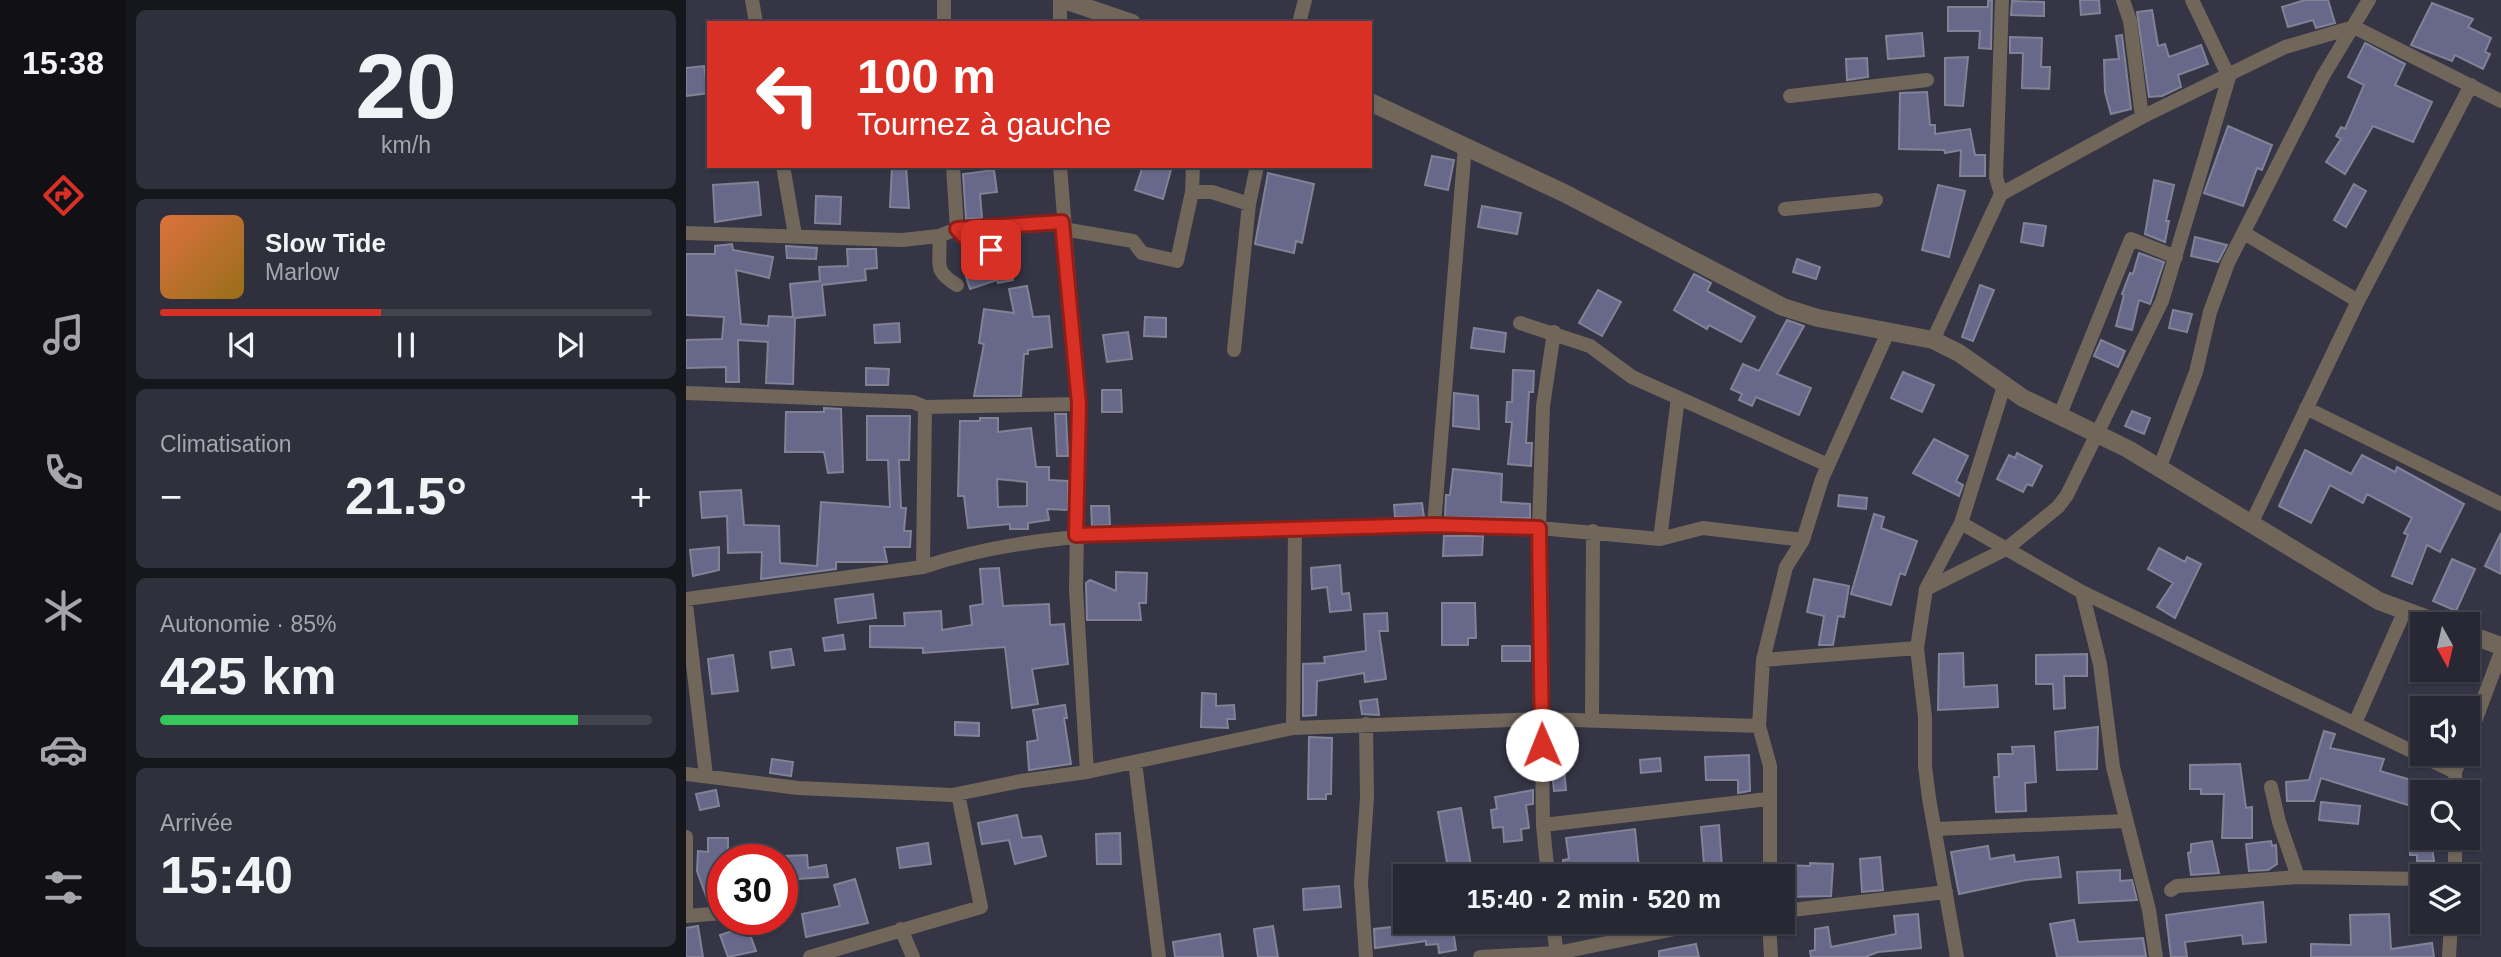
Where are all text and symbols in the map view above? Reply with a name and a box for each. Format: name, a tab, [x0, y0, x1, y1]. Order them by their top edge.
text: 20	[355, 36, 457, 137]
text: 15:38	[22, 45, 104, 81]
icon: left	[742, 49, 833, 140]
text: 100 m	[857, 49, 996, 103]
text: Tournez à gauche	[857, 106, 1111, 142]
text: km/h	[381, 132, 431, 158]
icon: directions	[39, 171, 88, 220]
pin	[961, 220, 1021, 280]
text: Slow Tide	[265, 228, 386, 258]
icon: arrive	[972, 231, 1010, 269]
text: Marlow	[265, 259, 339, 285]
icon: music	[39, 310, 88, 359]
icon: previous	[223, 326, 261, 364]
icon: pause	[387, 326, 425, 364]
icon: next	[551, 326, 589, 364]
text: Climatisation	[160, 431, 292, 457]
icon: phone	[39, 448, 88, 497]
text: 21.5°	[345, 467, 467, 525]
text: −	[160, 476, 182, 518]
text: +	[630, 476, 652, 518]
icon: climate	[39, 586, 88, 635]
text: Autonomie · 85%	[160, 611, 336, 637]
north arrow	[2410, 612, 2480, 682]
map controls	[2410, 612, 2480, 934]
text: 425 km	[160, 647, 336, 705]
button: sound	[2410, 696, 2480, 766]
position arrow	[1505, 708, 1579, 782]
icon: car	[39, 725, 88, 774]
button: search	[2410, 780, 2480, 850]
text: Arrivée	[160, 810, 233, 836]
speed limit sign: 30	[707, 844, 798, 935]
text: 15:40	[160, 846, 293, 904]
icon: filters	[39, 863, 88, 912]
button: layers	[2410, 864, 2480, 934]
text: 15:40 · 2 min · 520 m	[1467, 884, 1721, 914]

